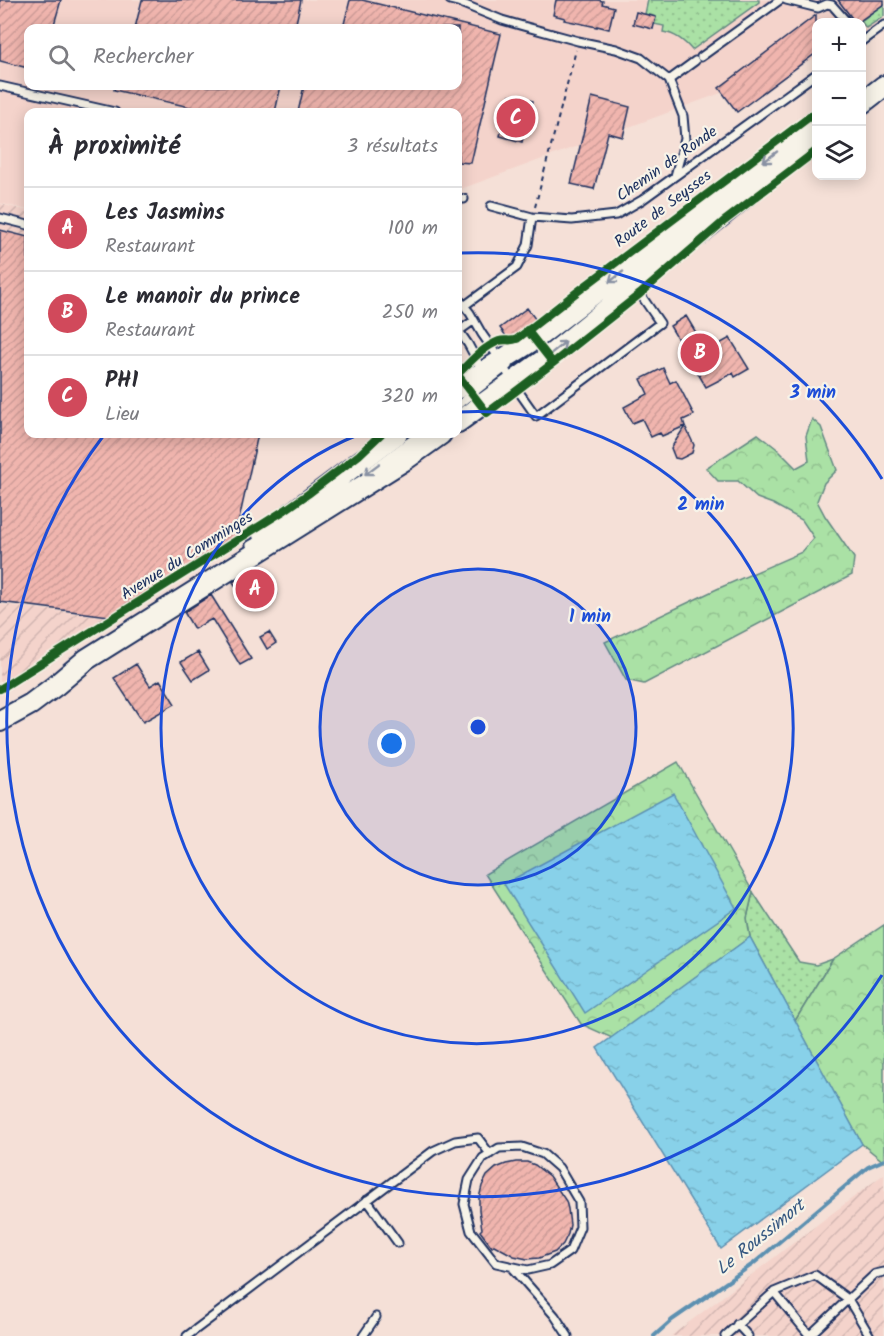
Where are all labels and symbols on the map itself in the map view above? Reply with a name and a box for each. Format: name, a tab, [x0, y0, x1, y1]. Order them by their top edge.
pin: C	[496, 96, 536, 140]
street label: Chemin de Ronde	[611, 120, 723, 208]
one-way arrow	[763, 151, 779, 164]
street label: Route de Seysses	[609, 164, 717, 254]
one-way arrow	[608, 270, 624, 283]
pin: B	[680, 330, 720, 376]
one-way arrow	[551, 341, 567, 354]
text: 3 min	[789, 379, 836, 408]
one-way arrow	[364, 462, 380, 475]
text: 2 min	[678, 491, 724, 520]
street label: Avenue du Comminges	[118, 508, 256, 604]
pin: A	[236, 566, 274, 612]
text: 1 min	[569, 603, 611, 632]
centre of rings	[468, 717, 488, 737]
your location	[377, 729, 406, 758]
water label: Le Roussimort	[710, 1191, 814, 1283]

